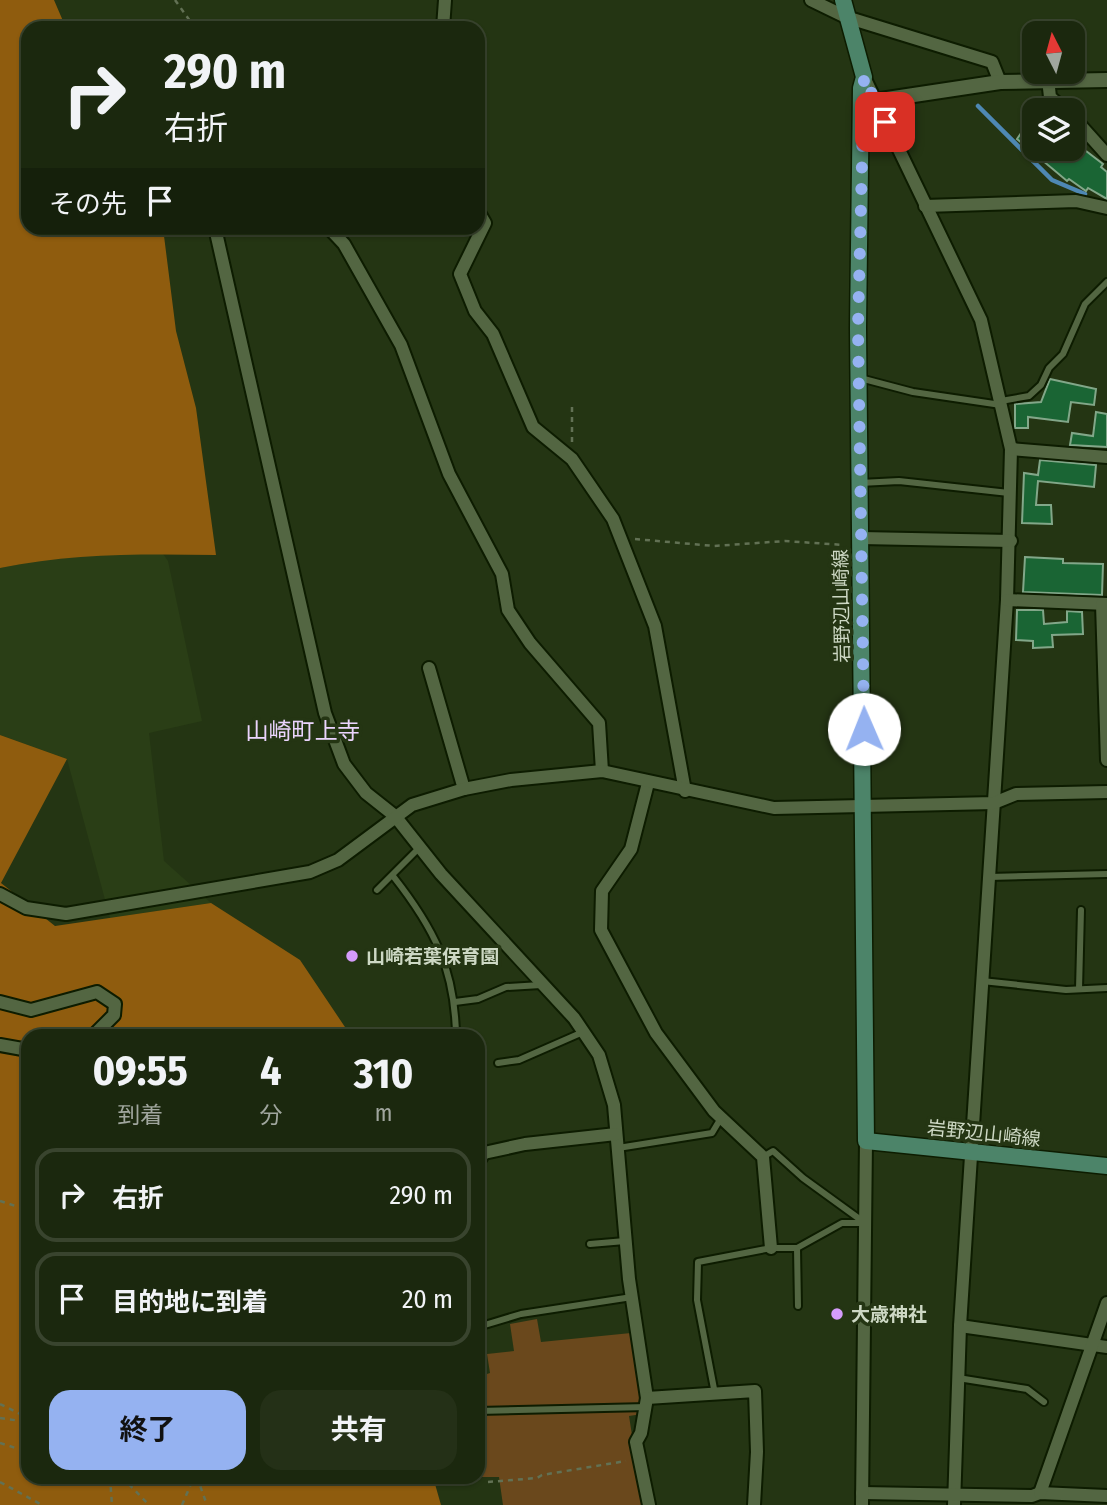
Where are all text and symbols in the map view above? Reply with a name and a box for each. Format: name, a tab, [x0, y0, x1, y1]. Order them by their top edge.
north arrow	[1022, 21, 1085, 84]
map controls	[1022, 21, 1085, 161]
text: 290 m	[164, 42, 286, 101]
icon: right	[49, 49, 140, 140]
pin	[855, 92, 915, 152]
button: layers	[1022, 98, 1085, 161]
icon: arrive	[866, 103, 904, 141]
text: 右折	[164, 109, 228, 147]
icon: arrive	[141, 182, 179, 220]
text: その先	[49, 189, 127, 220]
street label: 岩野辺山崎線	[829, 549, 854, 663]
position arrow	[827, 692, 901, 766]
district label: 山崎町上寺	[246, 717, 361, 745]
place label: 山崎若葉保育園	[366, 945, 499, 968]
marker: 山崎若葉保育園	[344, 948, 360, 964]
text: 09:55	[92, 1046, 188, 1096]
text: 4	[260, 1046, 282, 1096]
text: 310	[354, 1049, 414, 1099]
text: m	[375, 1099, 392, 1127]
text: 到着	[117, 1101, 163, 1129]
text: 分	[259, 1101, 282, 1129]
street label: 岩野辺山崎線	[926, 1116, 1042, 1151]
icon: right	[53, 1176, 91, 1214]
text: 290 m	[389, 1180, 453, 1211]
text: 右折	[112, 1183, 164, 1214]
icon: arrive	[53, 1280, 91, 1318]
text: 20 m	[402, 1284, 453, 1315]
text: 目的地に到着	[112, 1287, 268, 1318]
place label: 大歳神社	[851, 1303, 927, 1326]
marker: 大歳神社	[829, 1306, 845, 1322]
button: 終了	[49, 1390, 246, 1470]
button: 共有	[260, 1390, 457, 1470]

